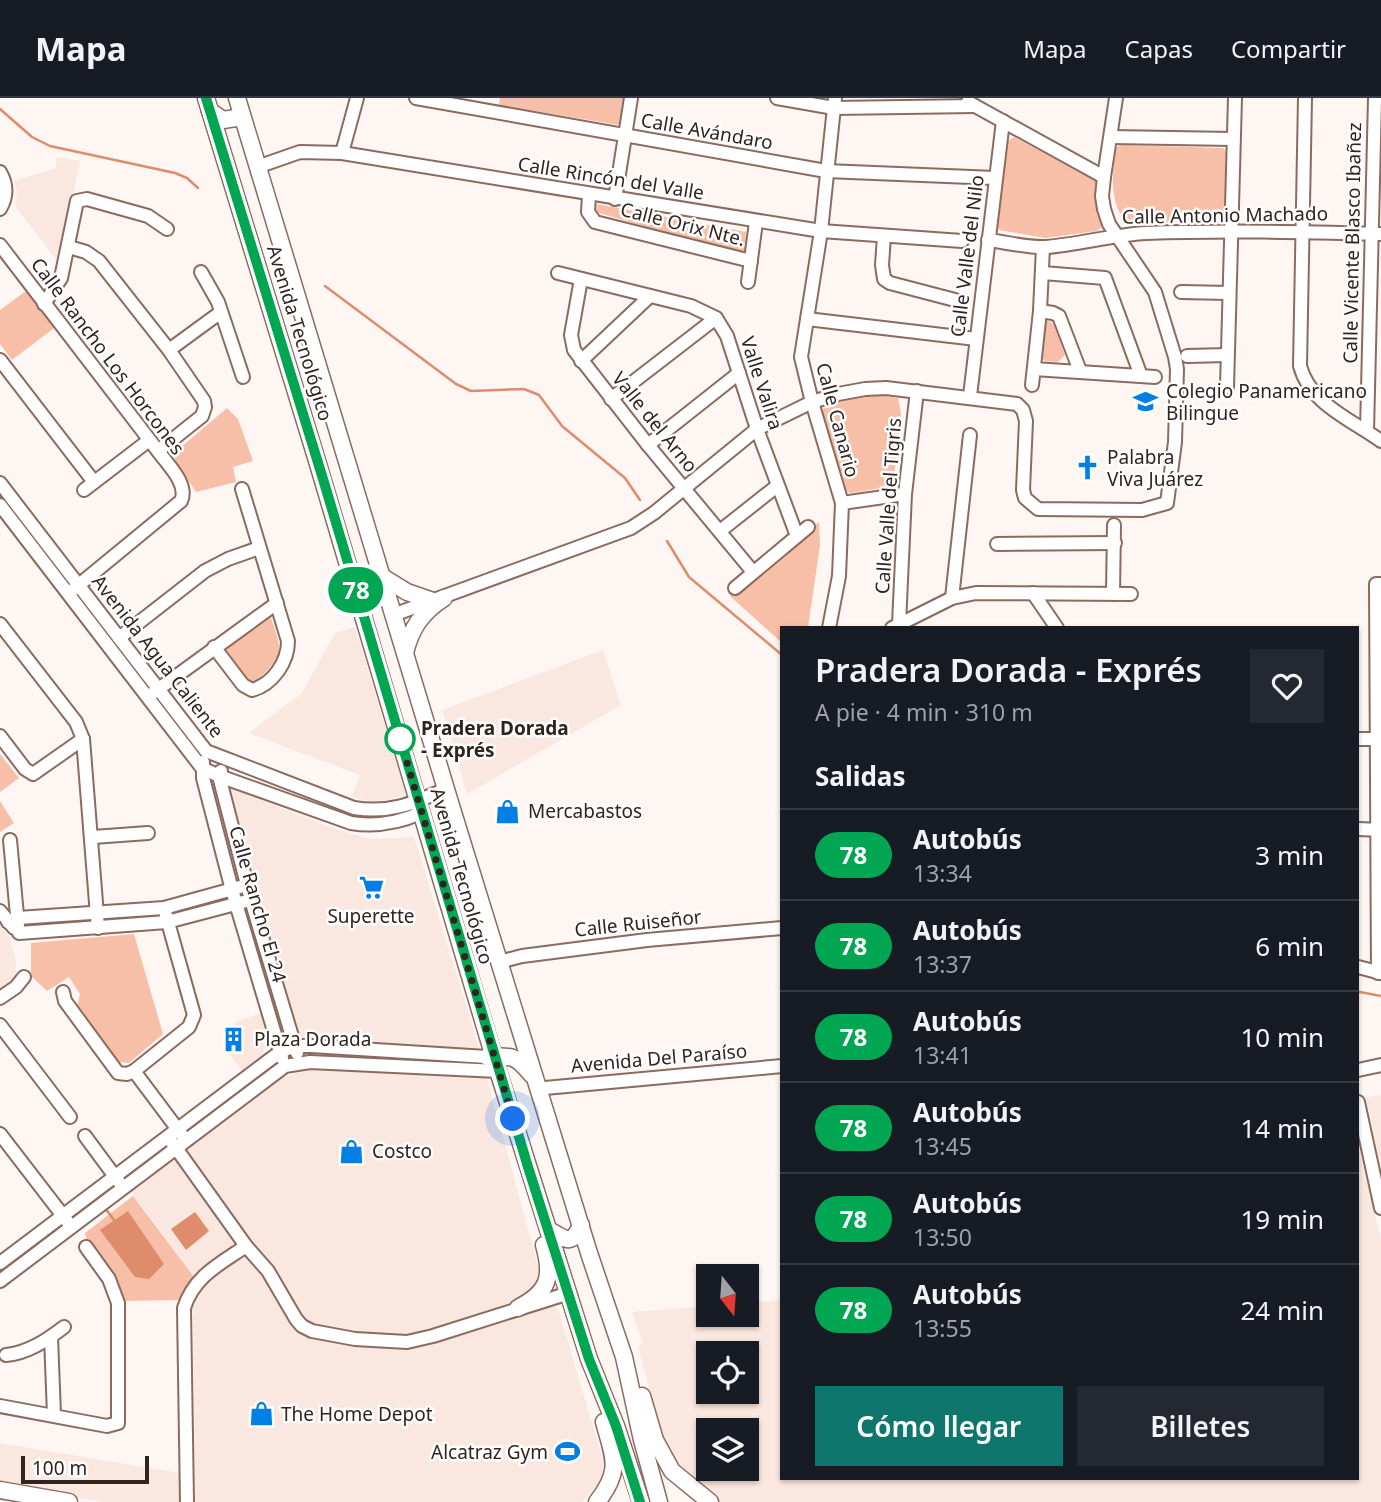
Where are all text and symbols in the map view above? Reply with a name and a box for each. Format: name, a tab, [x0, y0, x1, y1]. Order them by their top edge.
text: Mapa	[35, 26, 127, 71]
text: Mapa	[1023, 32, 1087, 65]
text: Capas	[1125, 32, 1193, 65]
text: Compartir	[1231, 32, 1346, 65]
street label: Calle Avándaro	[639, 107, 775, 155]
street label: Calle Vicente Blasco Ibañez	[1337, 122, 1367, 364]
street label: Calle Rincón del Valle	[516, 150, 706, 206]
street label: Calle Valle del Nilo	[944, 173, 990, 339]
street label: Calle Orix Nte.	[618, 196, 748, 252]
street label: Calle Antonio Machado	[1122, 200, 1328, 230]
street label: Avenida Tecnológico	[261, 242, 339, 424]
street label: Calle Rancho Los Horcones	[25, 252, 191, 460]
street label: Valle Valira	[735, 333, 789, 433]
street label: Calle Canario	[810, 360, 866, 480]
street label: Valle del Arno	[606, 366, 704, 478]
place label: Colegio Panamericano Bilingue	[1166, 378, 1367, 426]
school or university icon: Colegio Panamericano Bilingue	[1132, 388, 1160, 416]
street label: Calle Valle del Tigris	[869, 417, 907, 595]
place label: Palabra Viva Juárez	[1107, 444, 1203, 492]
church icon: Palabra Viva Juárez	[1073, 454, 1101, 482]
line badge: 78	[324, 567, 388, 613]
street label: Avenida Agua Caliente	[86, 569, 230, 743]
text: 78	[342, 573, 370, 606]
text: Pradera Dorada - Exprés	[815, 647, 1202, 692]
button: heart	[1250, 649, 1324, 723]
text: A pie · 4 min · 310 m	[815, 696, 1033, 728]
place label: Pradera Dorada - Exprés	[421, 715, 569, 763]
marker: Pradera Dorada - Exprés	[385, 724, 415, 754]
text: Salidas	[815, 758, 905, 794]
street label: Avenida Tecnológico	[424, 785, 500, 967]
shop icon: Mercabastos	[494, 797, 522, 825]
place label: Mercabastos	[528, 798, 642, 824]
text: Autobús	[913, 821, 1022, 857]
street label: Calle Rancho El 24	[223, 823, 293, 985]
text: 3 min	[1255, 837, 1324, 873]
text: 78	[840, 838, 867, 871]
text: 13:34	[913, 857, 972, 889]
supermarket icon: Superette	[357, 874, 385, 902]
place label: Superette	[327, 903, 415, 929]
street label: Calle Ruiseñor	[573, 903, 703, 943]
text: Autobús	[913, 912, 1022, 948]
text: 6 min	[1255, 928, 1324, 964]
text: 78	[840, 929, 867, 962]
text: 13:37	[913, 948, 972, 980]
text: Autobús	[913, 1003, 1022, 1039]
text: 10 min	[1240, 1019, 1324, 1055]
text: 78	[840, 1020, 867, 1053]
building icon: Plaza Dorada	[220, 1025, 248, 1053]
place label: Plaza Dorada	[254, 1026, 371, 1052]
street label: Avenida Del Paraíso	[570, 1037, 748, 1079]
text: 13:41	[913, 1039, 972, 1071]
text: Autobús	[913, 1094, 1022, 1130]
your location	[495, 1101, 530, 1136]
text: 14 min	[1240, 1110, 1324, 1146]
text: 78	[840, 1111, 867, 1144]
text: 13:45	[913, 1130, 972, 1162]
shop icon: Costco	[338, 1137, 366, 1165]
place label: Costco	[372, 1138, 432, 1164]
text: Autobús	[913, 1185, 1022, 1221]
text: 19 min	[1240, 1201, 1324, 1237]
text: 78	[840, 1202, 867, 1235]
text: 13:50	[913, 1221, 972, 1253]
north arrow	[696, 1264, 760, 1326]
map controls	[696, 1264, 759, 1481]
text: Autobús	[913, 1276, 1022, 1312]
text: 24 min	[1240, 1292, 1324, 1328]
text: 78	[840, 1293, 867, 1326]
text: 13:55	[913, 1312, 972, 1344]
button: locate	[696, 1341, 759, 1404]
button: Cómo llegar	[815, 1386, 1063, 1466]
button: Billetes	[1077, 1386, 1324, 1466]
shop icon: The Home Depot	[247, 1400, 275, 1428]
place label: The Home Depot	[281, 1401, 433, 1427]
button: layers	[696, 1418, 759, 1481]
sports icon: Alcatraz Gym	[554, 1438, 582, 1466]
place label: Alcatraz Gym	[431, 1439, 548, 1465]
scale bar	[21, 1453, 149, 1485]
text: 100 m	[32, 1455, 87, 1481]

